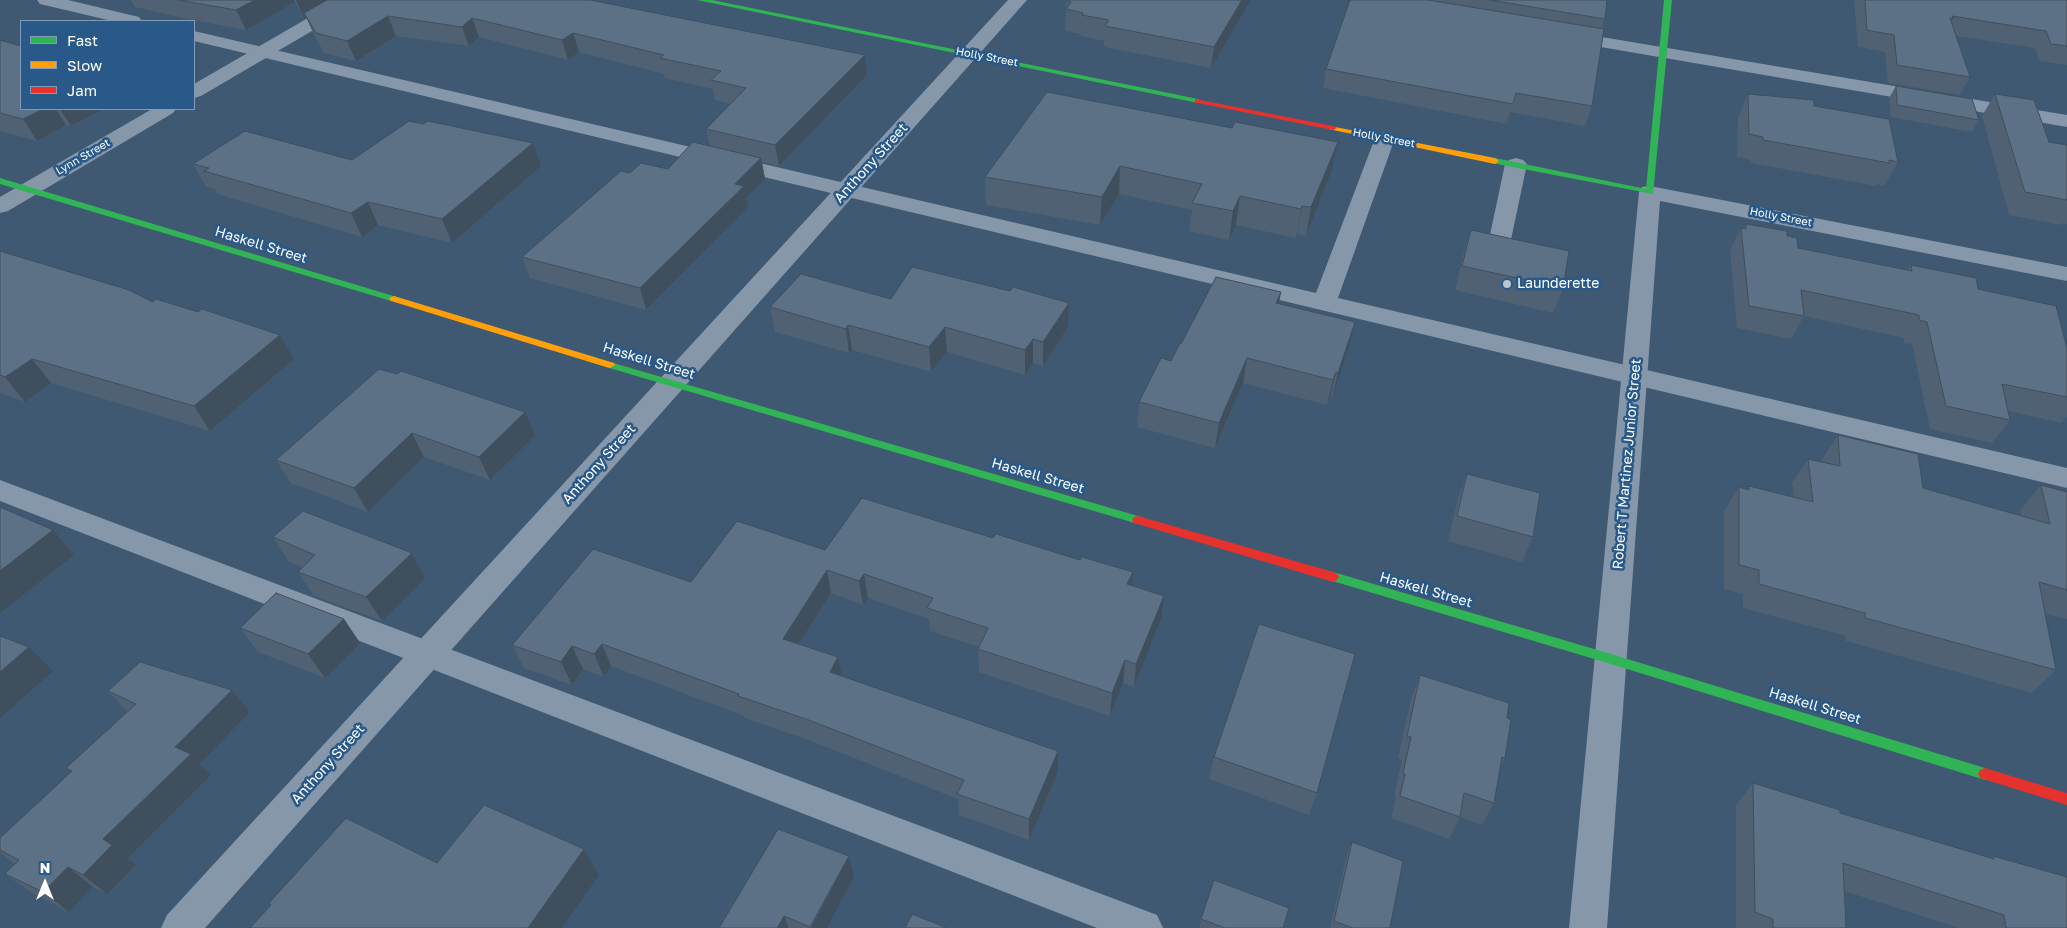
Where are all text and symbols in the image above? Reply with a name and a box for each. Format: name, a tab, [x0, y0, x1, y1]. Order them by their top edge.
legend	[20, 20, 195, 110]
text: Fast	[67, 31, 98, 49]
street label: Holly Street	[955, 44, 1019, 70]
text: Slow	[67, 56, 102, 74]
text: Jam	[67, 81, 97, 99]
street label: Anthony Street	[831, 120, 911, 206]
street label: Holly Street	[1352, 125, 1416, 151]
street label: Lynn Street	[54, 136, 112, 178]
street label: Holly Street	[1749, 204, 1813, 230]
street label: Haskell Street	[213, 223, 309, 267]
place label: Launderette	[1517, 276, 1599, 292]
marker: Launderette	[1501, 278, 1513, 290]
street label: Haskell Street	[601, 339, 697, 383]
street label: Robert T Martinez Junior Street	[1609, 358, 1645, 570]
street label: Anthony Street	[559, 421, 639, 507]
street label: Haskell Street	[990, 455, 1086, 497]
street label: Haskell Street	[1378, 569, 1474, 611]
street label: Haskell Street	[1767, 684, 1863, 728]
street label: Anthony Street	[288, 721, 368, 807]
north arrow	[20, 858, 70, 908]
text: N	[40, 859, 50, 876]

